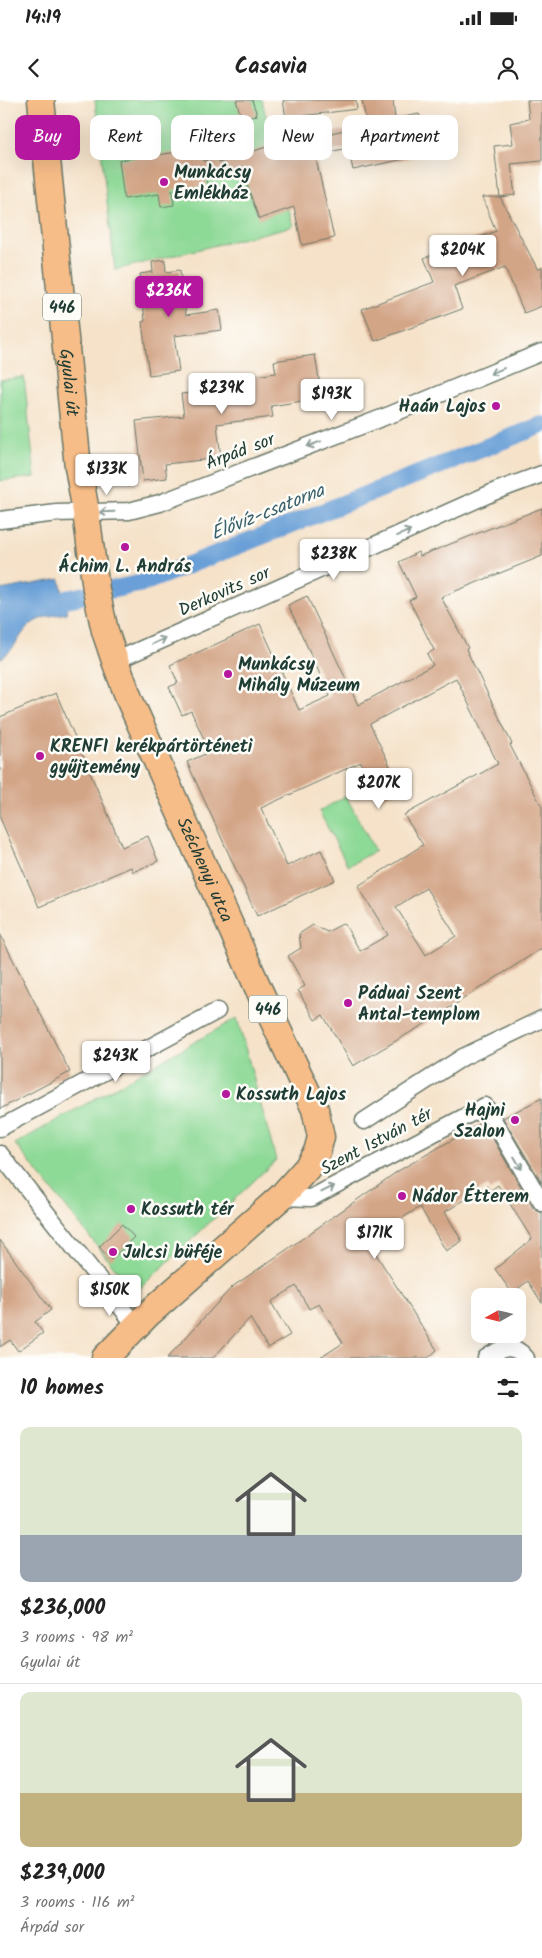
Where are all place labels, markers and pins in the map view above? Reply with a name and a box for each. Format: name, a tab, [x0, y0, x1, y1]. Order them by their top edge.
place label: Munkácsy Emlékház	[174, 159, 252, 209]
marker: Munkácsy Emlékház	[158, 176, 170, 188]
pin: $204K	[428, 234, 498, 277]
pin: $236K	[134, 276, 204, 318]
pin: $239K	[187, 372, 257, 415]
pin: $193K	[297, 378, 367, 421]
place label: Haán Lajos	[399, 393, 487, 422]
marker: Haán Lajos	[490, 400, 502, 412]
pin: $133K	[72, 454, 142, 496]
pin: $238K	[299, 538, 369, 581]
marker: Áchim L. András	[119, 541, 131, 553]
place label: Áchim L. András	[59, 553, 192, 582]
place label: Munkácsy Mihály Múzeum	[238, 651, 360, 701]
marker: Munkácsy Mihály Múzeum	[222, 668, 234, 680]
place label: KRENFI kerékpártörténeti gyűjtemény	[49, 733, 253, 783]
marker: KRENFI kerékpártörténeti gyűjtemény	[34, 750, 46, 762]
pin: $207K	[344, 768, 414, 810]
place label: Páduai Szent Antal-templom	[358, 980, 480, 1030]
marker: Páduai Szent Antal-templom	[342, 997, 354, 1009]
pin: $243K	[81, 1040, 151, 1083]
place label: Kossuth Lajos	[236, 1081, 347, 1110]
marker: Kossuth Lajos	[220, 1088, 232, 1100]
place label: Hajni Szalon	[454, 1097, 505, 1147]
marker: Hajni Szalon	[509, 1114, 521, 1126]
place label: Nádor Étterem	[412, 1183, 529, 1212]
marker: Nádor Étterem	[396, 1190, 408, 1202]
place label: Kossuth tér	[141, 1196, 235, 1225]
marker: Kossuth tér	[125, 1203, 137, 1215]
pin: $171K	[340, 1218, 410, 1260]
place label: Julcsi büféje	[123, 1239, 223, 1268]
marker: Julcsi büféje	[107, 1246, 119, 1258]
pin: $150K	[75, 1274, 145, 1317]

